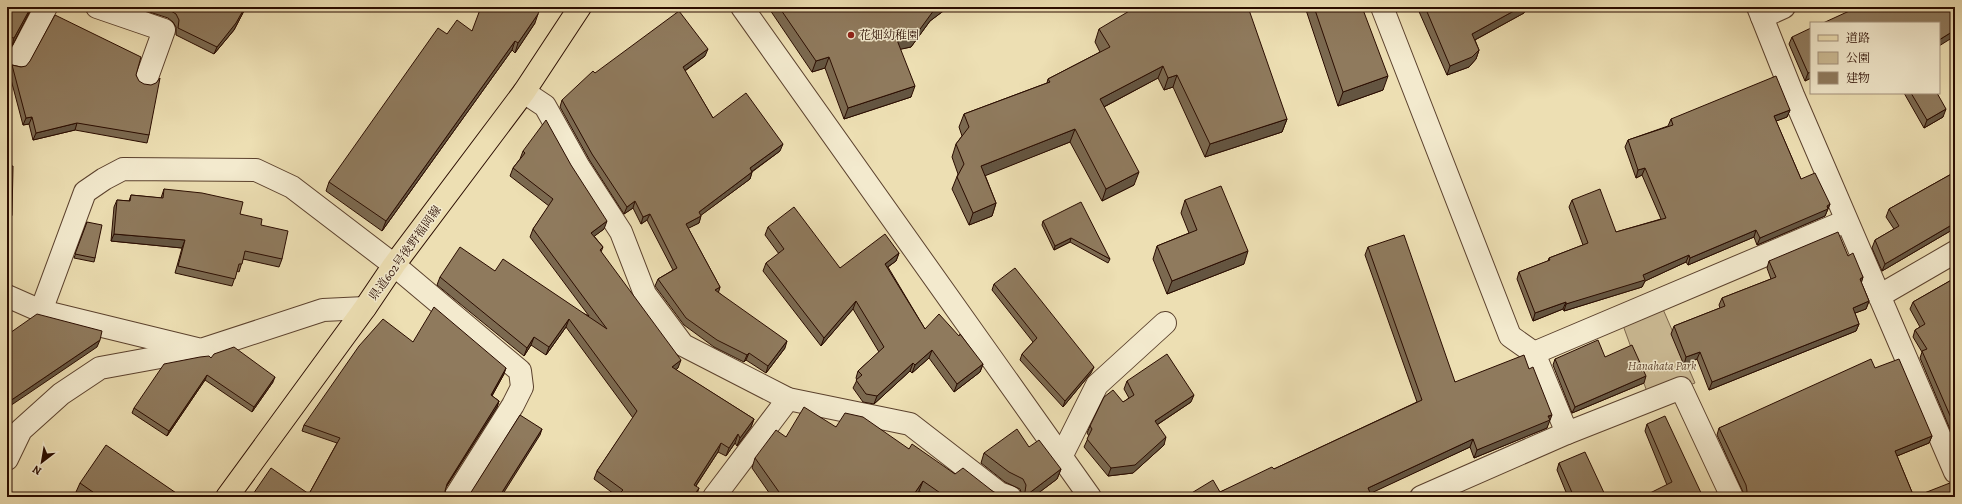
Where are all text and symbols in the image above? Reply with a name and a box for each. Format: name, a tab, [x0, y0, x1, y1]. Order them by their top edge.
legend	[1810, 22, 1940, 94]
place label: 花畑幼稚園	[859, 27, 919, 43]
marker: 花畑幼稚園	[846, 30, 856, 40]
text: 道路	[1846, 30, 1870, 46]
text: 公園	[1846, 50, 1870, 66]
text: 建物	[1846, 70, 1870, 86]
street label: 県道602号後野福岡線	[365, 202, 445, 304]
park label: Hanahata Park	[1628, 358, 1697, 374]
north arrow	[22, 442, 62, 482]
text: N	[30, 462, 44, 479]

